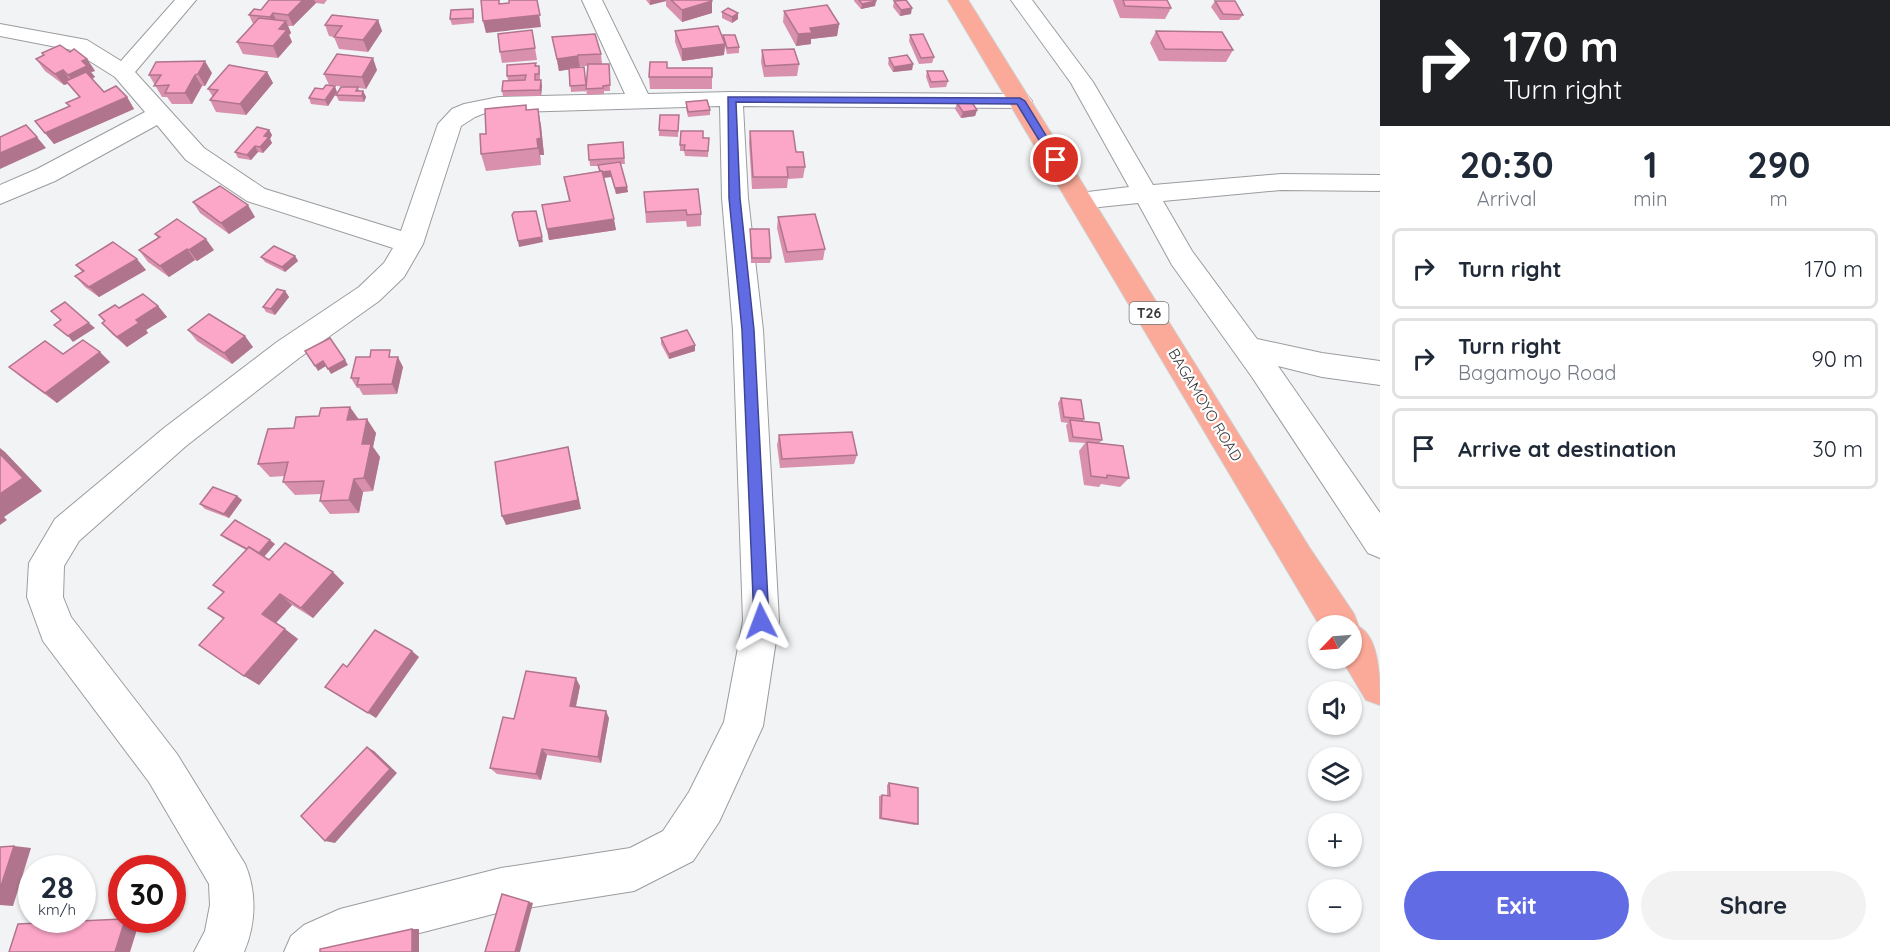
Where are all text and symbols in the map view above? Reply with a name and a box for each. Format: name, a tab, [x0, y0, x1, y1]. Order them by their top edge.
text: 170 m	[1503, 20, 1619, 73]
icon: right	[1404, 24, 1482, 102]
text: Turn right	[1503, 72, 1622, 106]
pin	[1030, 134, 1081, 185]
text: 20:30	[1460, 142, 1554, 187]
text: 1	[1643, 142, 1657, 187]
text: 290	[1747, 142, 1810, 187]
icon: arrive	[1039, 143, 1072, 176]
text: Arrival	[1477, 186, 1537, 211]
text: min	[1633, 186, 1667, 211]
text: m	[1770, 186, 1788, 211]
icon: right	[1407, 252, 1440, 285]
text: Turn right	[1458, 255, 1562, 283]
text: 170 m	[1804, 255, 1863, 283]
road number: T26	[1130, 302, 1168, 324]
text: Turn right	[1458, 332, 1562, 360]
icon: right	[1407, 342, 1440, 375]
street label: BAGAMOYO ROAD	[1164, 345, 1247, 465]
text: 90 m	[1812, 345, 1863, 373]
text: Bagamoyo Road	[1458, 360, 1616, 385]
icon: arrive	[1407, 432, 1440, 465]
text: Arrive at destination	[1458, 435, 1676, 463]
text: 30 m	[1812, 435, 1863, 463]
position arrow	[729, 589, 793, 653]
north arrow	[1308, 615, 1362, 669]
map controls	[1308, 615, 1362, 933]
button: sound	[1308, 681, 1362, 735]
button: layers	[1308, 747, 1362, 801]
button: +	[1308, 813, 1362, 867]
speed limit sign: 30	[108, 855, 186, 933]
text: 28	[40, 868, 74, 906]
button: Exit	[1404, 871, 1629, 940]
button: Share	[1641, 871, 1866, 940]
button: −	[1308, 879, 1362, 933]
text: km/h	[38, 900, 76, 919]

